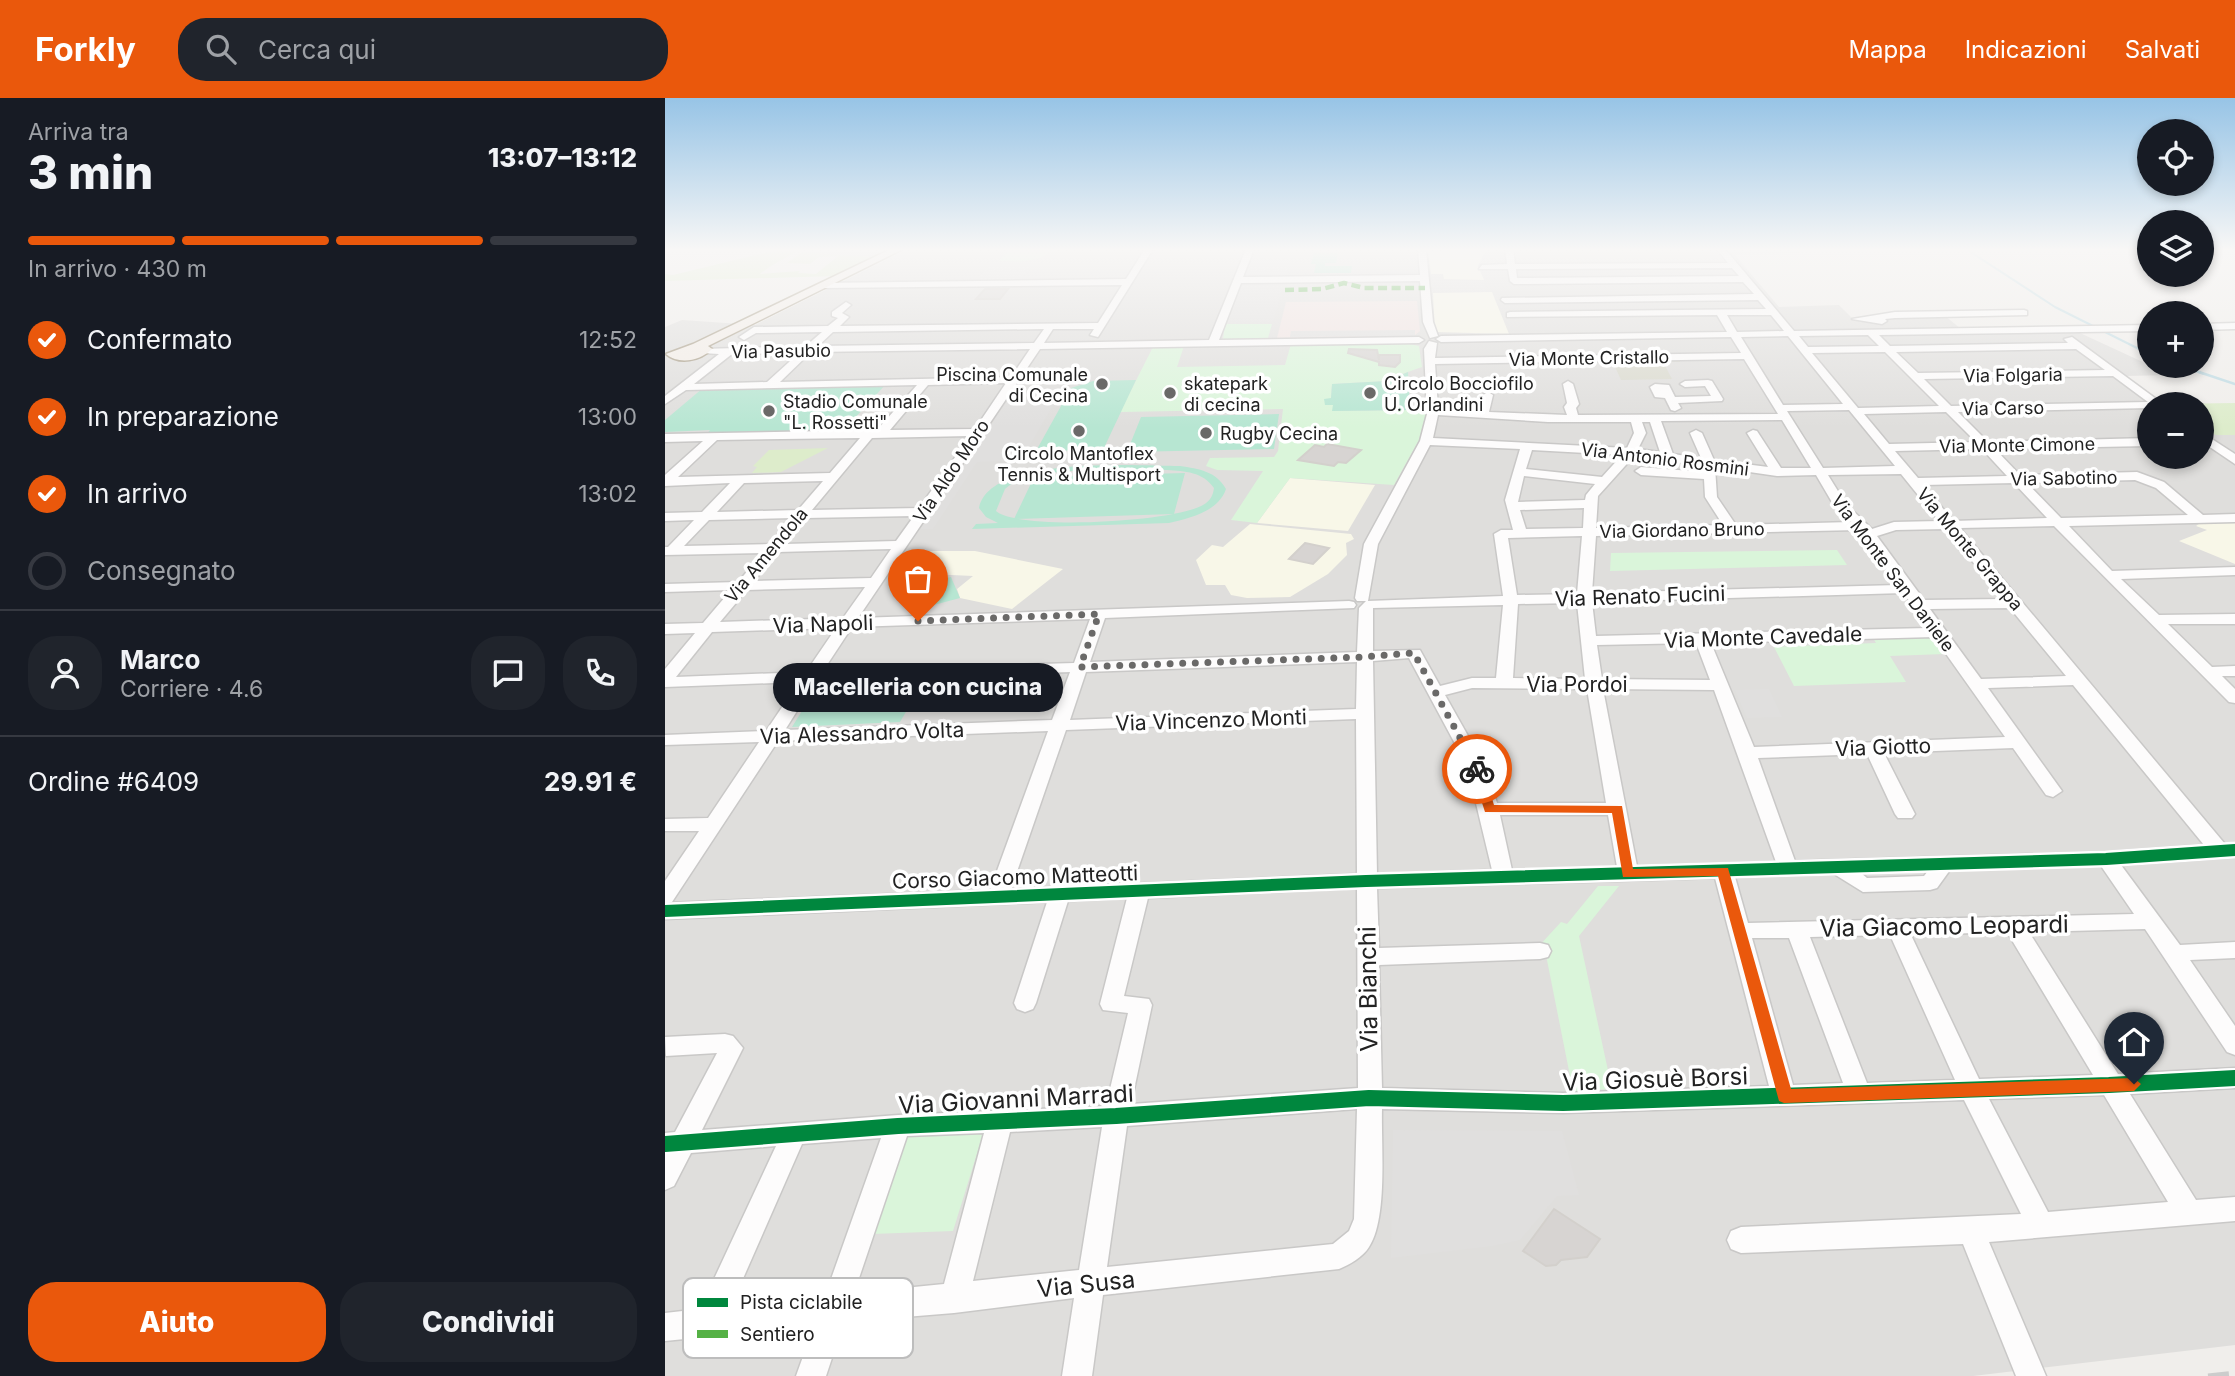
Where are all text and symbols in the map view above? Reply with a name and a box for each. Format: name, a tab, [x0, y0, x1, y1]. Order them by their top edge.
search box	[178, 18, 668, 81]
text: Forkly	[35, 29, 136, 69]
icon: search	[202, 30, 240, 68]
text: Cerca qui	[258, 34, 376, 65]
text: Mappa	[1848, 35, 1927, 64]
text: Indicazioni	[1965, 35, 2087, 64]
text: Salvati	[2125, 35, 2200, 64]
text: Arriva tra	[28, 118, 129, 146]
map controls	[2137, 119, 2214, 469]
button: locate	[2137, 119, 2214, 196]
text: 13:07–13:12	[488, 142, 637, 173]
text: 3 min	[28, 144, 153, 200]
button: layers	[2137, 210, 2214, 287]
text: In arrivo · 430 m	[28, 255, 207, 283]
button: +	[2137, 301, 2214, 378]
icon: check	[28, 321, 66, 359]
text: Confermato	[87, 324, 232, 355]
text: 12:52	[579, 326, 637, 354]
street label: Via Pasubio	[731, 340, 831, 362]
street label: Via Monte Cristallo	[1509, 346, 1669, 370]
place label: Piscina Comunale di Cecina	[936, 364, 1088, 406]
street label: Via Folgaria	[1963, 364, 2063, 386]
place label: skatepark di cecina	[1184, 373, 1268, 415]
place label: Circolo Bocciofilo U. Orlandini	[1384, 373, 1534, 415]
marker: Piscina Comunale di Cecina	[1094, 376, 1110, 392]
marker: skatepark di cecina	[1162, 385, 1178, 401]
marker: Circolo Bocciofilo U. Orlandini	[1362, 385, 1378, 401]
place label: Stadio Comunale "L. Rossetti"	[783, 391, 928, 433]
button: −	[2137, 392, 2214, 469]
street label: Via Carso	[1962, 397, 2044, 419]
icon: check	[28, 398, 66, 436]
text: In preparazione	[87, 401, 279, 432]
text: 13:00	[578, 403, 637, 431]
marker: Stadio Comunale "L. Rossetti"	[761, 403, 777, 419]
street label: Via Aldo Moro	[909, 415, 993, 527]
marker: Circolo Mantoflex Tennis & Multisport	[1071, 423, 1087, 439]
place label: Rugby Cecina	[1220, 423, 1338, 444]
marker: Rugby Cecina	[1198, 425, 1214, 441]
street label: Via Monte Cimone	[1939, 433, 2095, 457]
street label: Via Antonio Rosmini	[1580, 438, 1750, 480]
place label: Circolo Mantoflex Tennis & Multisport	[997, 443, 1161, 485]
street label: Via Sabotino	[2010, 467, 2118, 489]
icon: check	[28, 475, 66, 513]
text: In arrivo	[87, 478, 188, 509]
text: 13:02	[578, 480, 637, 508]
street label: Via Monte Grappa	[1913, 483, 2027, 615]
street label: Via Monte San Daniele	[1827, 490, 1959, 656]
street label: Via Amendola	[720, 503, 812, 607]
street label: Via Giordano Bruno	[1599, 518, 1765, 542]
pin	[888, 549, 948, 621]
text: Consegnato	[87, 555, 236, 586]
icon: bag	[899, 560, 937, 598]
street label: Via Renato Fucini	[1554, 581, 1726, 611]
street label: Via Napoli	[772, 610, 874, 638]
street label: Via Monte Cavedale	[1663, 621, 1863, 653]
button: person	[28, 636, 102, 710]
button: chat	[471, 636, 545, 710]
button: phone	[563, 636, 637, 710]
text: Marco	[120, 644, 201, 675]
callout: Macelleria con cucina	[773, 663, 1063, 712]
street label: Via Pordoi	[1526, 672, 1628, 697]
text: Macelleria con cucina	[794, 673, 1042, 701]
text: Corriere · 4.6	[120, 675, 263, 703]
street label: Via Vincenzo Monti	[1115, 704, 1307, 736]
street label: Via Alessandro Volta	[759, 717, 965, 749]
street label: Via Giotto	[1834, 733, 1932, 761]
courier	[1442, 734, 1512, 804]
icon: bike	[1458, 750, 1496, 788]
text: Ordine #6409	[28, 766, 199, 797]
text: 29.91 €	[544, 766, 637, 797]
street label: Corso Giacomo Matteotti	[891, 860, 1139, 894]
street label: Via Giacomo Leopardi	[1819, 909, 2069, 943]
street label: Via Bianchi	[1352, 926, 1384, 1052]
pin	[2104, 1012, 2164, 1084]
icon: home	[2115, 1023, 2153, 1061]
street label: Via Giosuè Borsi	[1562, 1061, 1748, 1097]
street label: Via Giovanni Marradi	[898, 1078, 1134, 1120]
street label: Via Susa	[1036, 1264, 1136, 1304]
legend	[683, 1278, 913, 1358]
button: Aiuto	[28, 1282, 326, 1362]
button: Condividi	[340, 1282, 637, 1362]
text: Pista ciclabile	[740, 1291, 863, 1314]
text: Sentiero	[740, 1323, 815, 1346]

